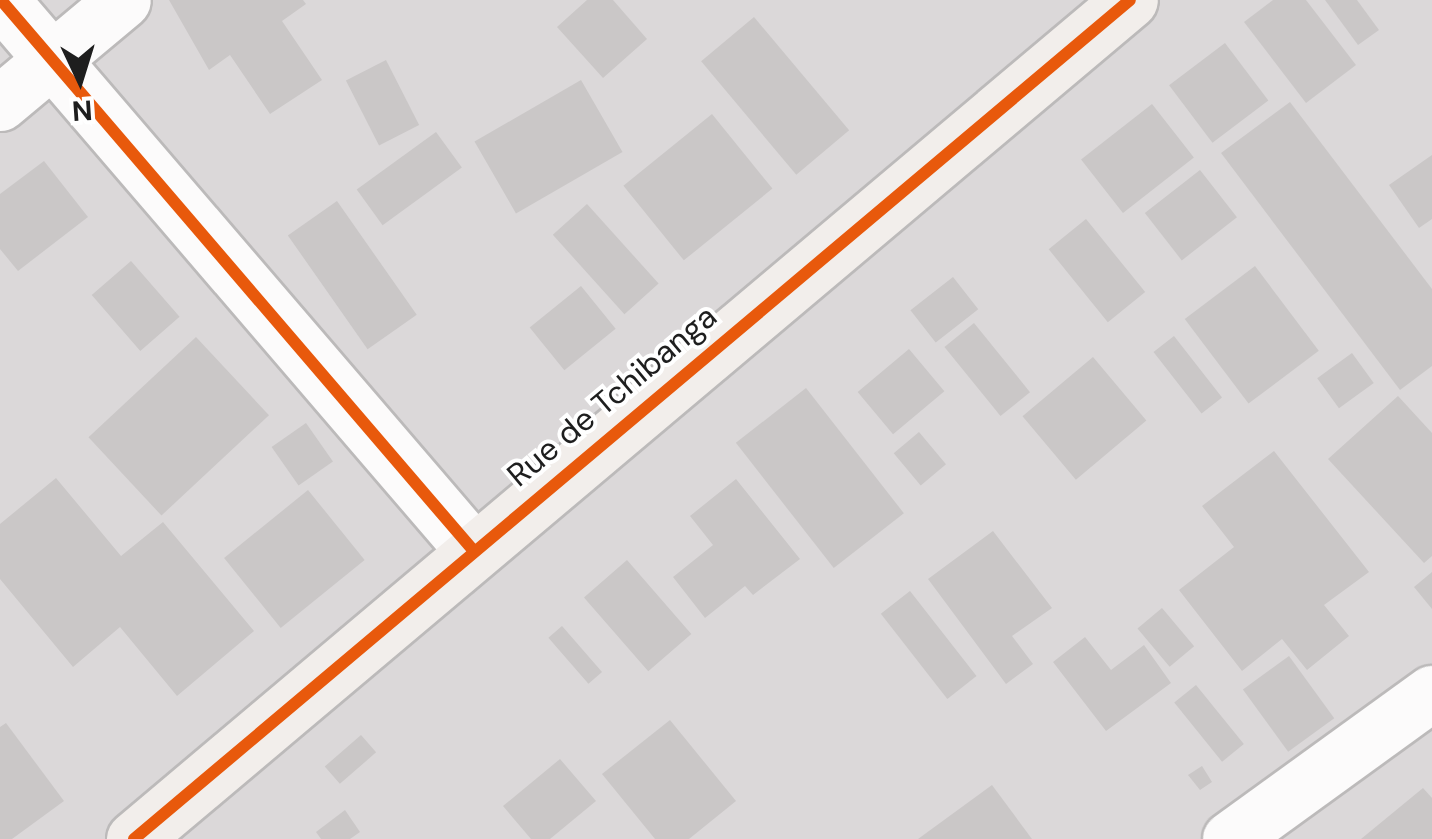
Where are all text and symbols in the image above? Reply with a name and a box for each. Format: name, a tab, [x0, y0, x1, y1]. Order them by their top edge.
north arrow	[30, 30, 130, 130]
text: N	[71, 91, 94, 130]
street label: Rue de Tchibanga	[500, 297, 724, 495]

